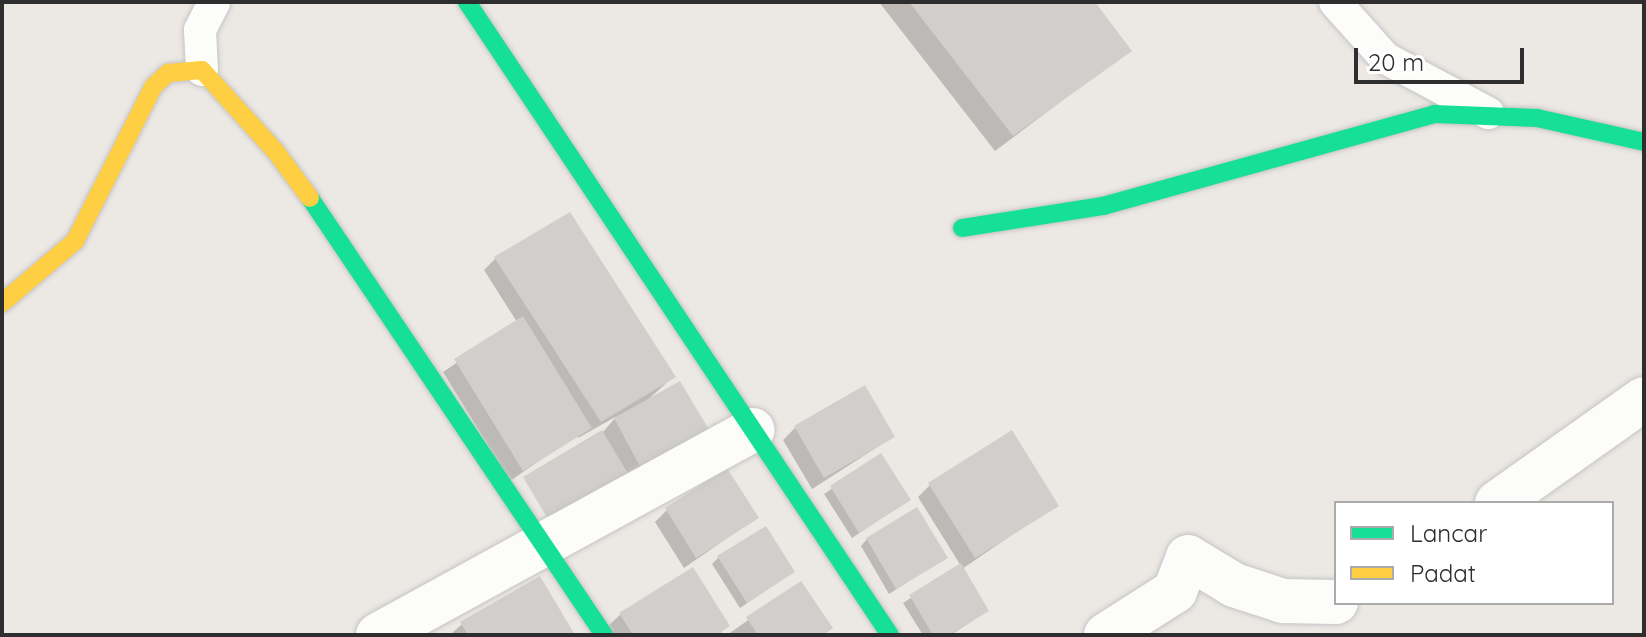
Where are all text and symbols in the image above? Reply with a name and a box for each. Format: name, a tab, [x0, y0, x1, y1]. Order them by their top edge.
scale bar	[1358, 32, 1528, 82]
text: 20 m	[1368, 47, 1424, 77]
legend	[1334, 501, 1614, 605]
text: Lancar	[1410, 518, 1487, 548]
text: Padat	[1410, 558, 1476, 588]

